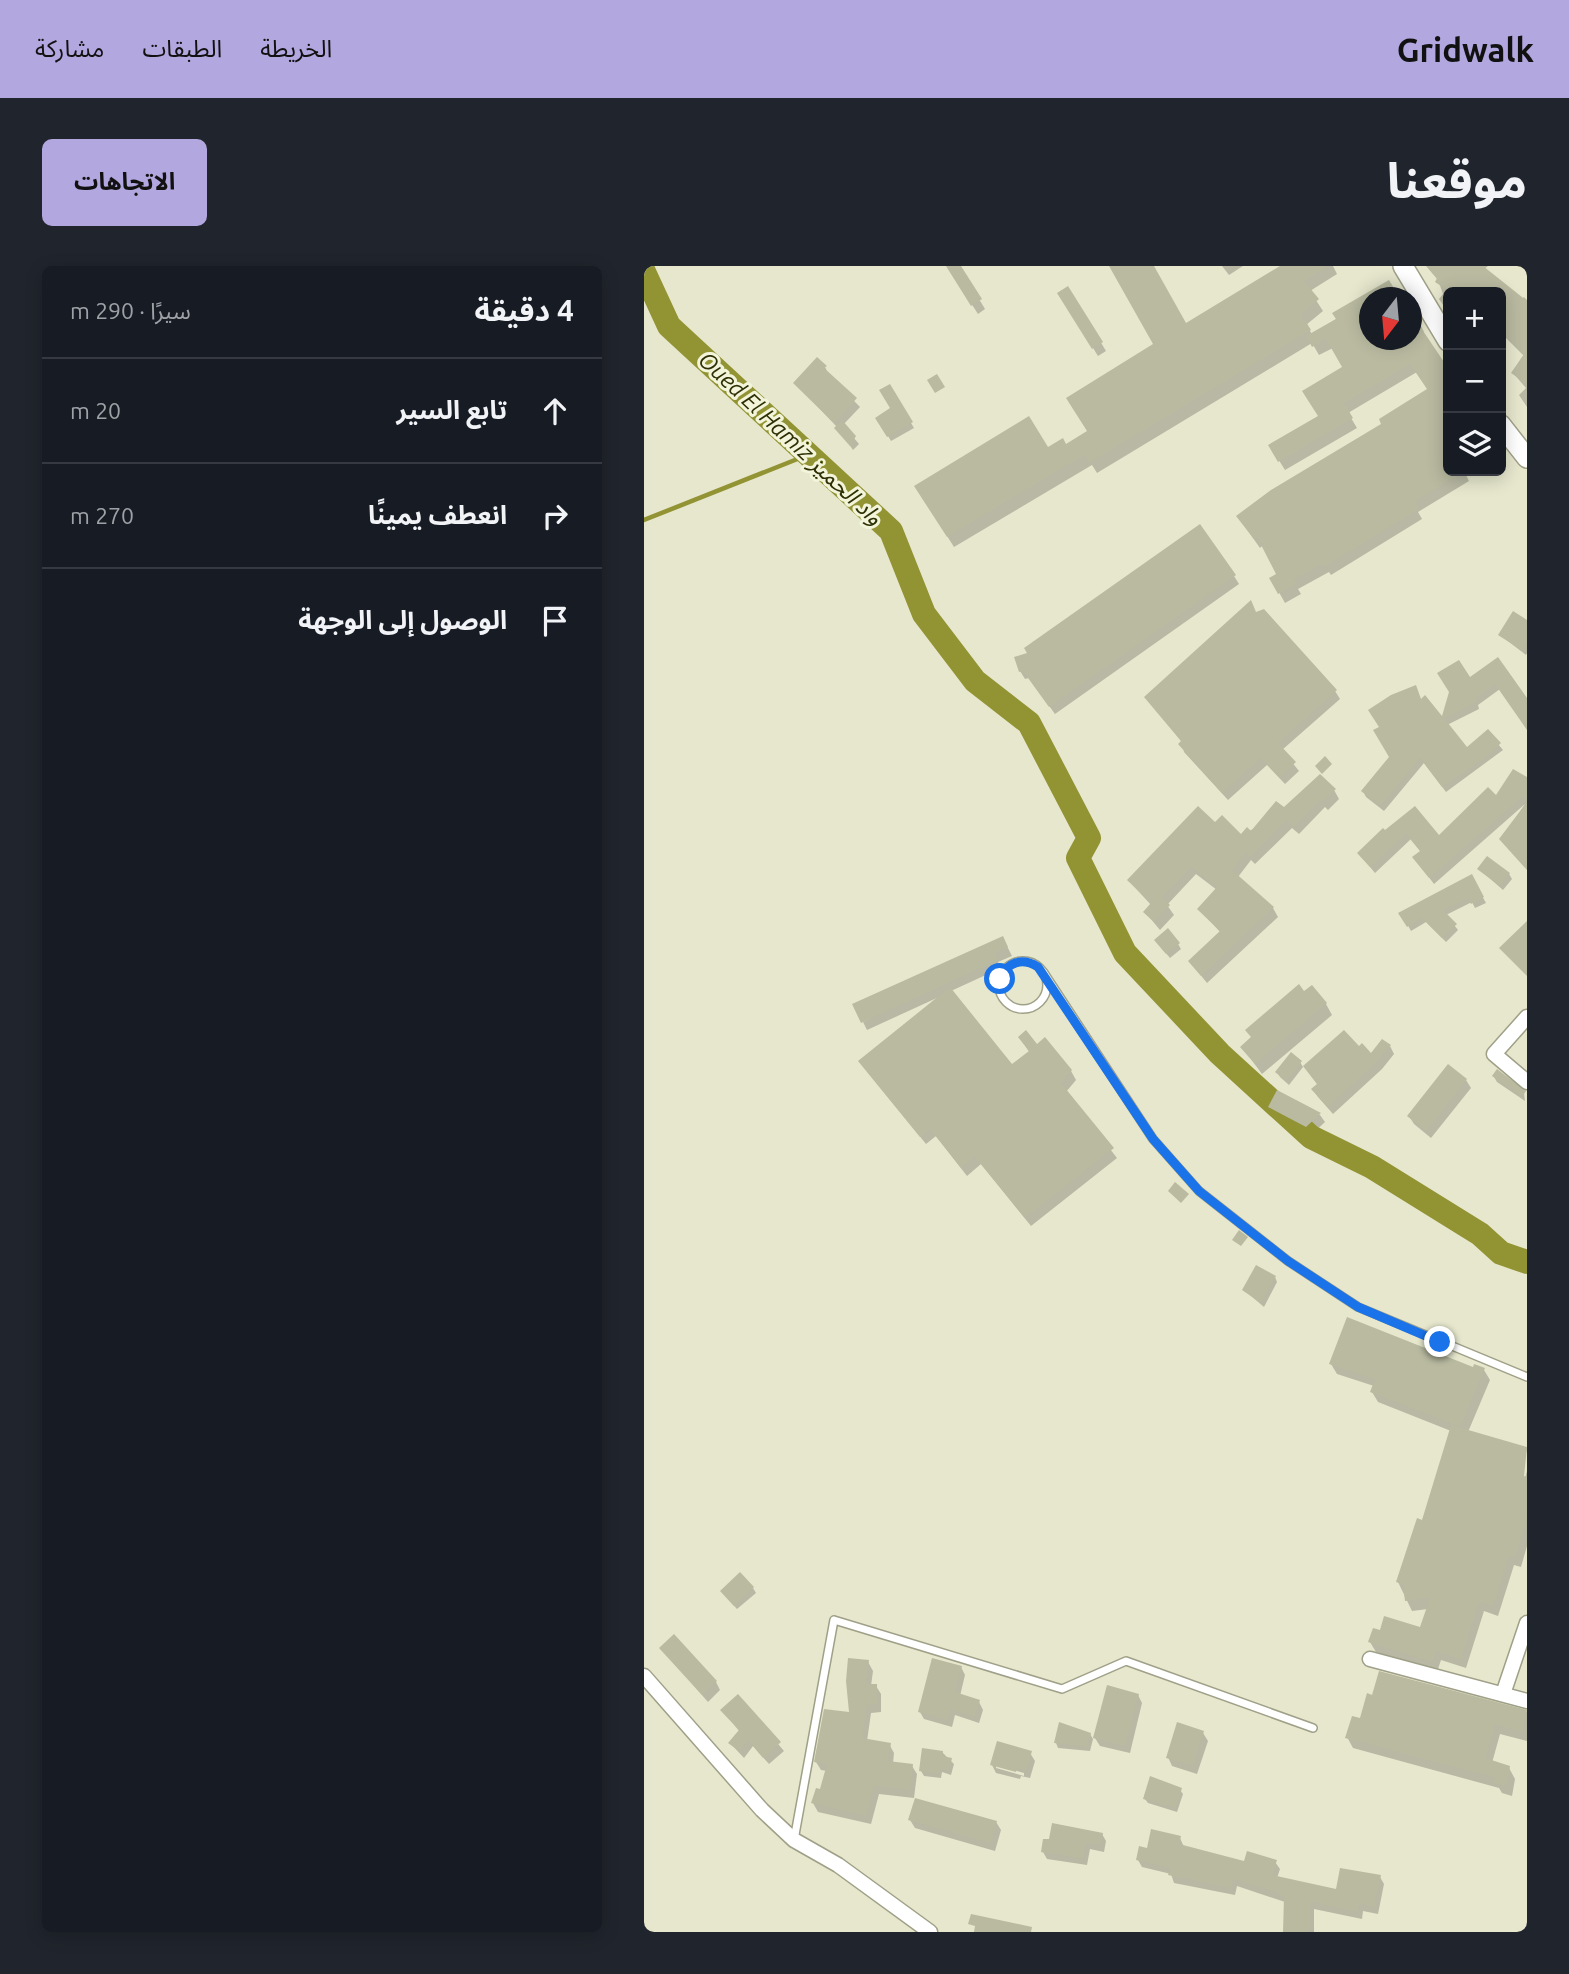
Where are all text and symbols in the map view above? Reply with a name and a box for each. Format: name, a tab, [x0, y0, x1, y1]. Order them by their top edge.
text: Gridwalk	[1397, 31, 1534, 68]
text: مشاركة	[35, 35, 104, 62]
text: الطبقات	[142, 35, 222, 62]
text: الخريطة	[260, 35, 332, 62]
button: الاتجاهات	[42, 139, 207, 226]
text: موقعنا	[1387, 152, 1527, 207]
north arrow	[1359, 287, 1422, 350]
map controls	[1443, 287, 1506, 476]
button: +	[1443, 287, 1506, 350]
text: 4 دقيقة	[474, 293, 574, 327]
text: سيرًا · 290 m	[70, 298, 191, 323]
water label: Oued El Hamiz واد الحميز	[693, 346, 888, 531]
button: −	[1443, 350, 1506, 413]
icon: ahead	[536, 392, 574, 430]
text: تابع السير	[397, 395, 507, 424]
text: 20 m	[70, 398, 121, 423]
button: layers	[1443, 413, 1506, 476]
icon: right	[536, 497, 574, 535]
text: انعطف يمينًا	[368, 500, 507, 529]
text: 270 m	[70, 503, 134, 528]
icon: arrive	[536, 602, 574, 640]
text: الوصول إلى الوجهة	[298, 605, 507, 634]
route start	[984, 963, 1015, 994]
route end	[1424, 1326, 1455, 1357]

